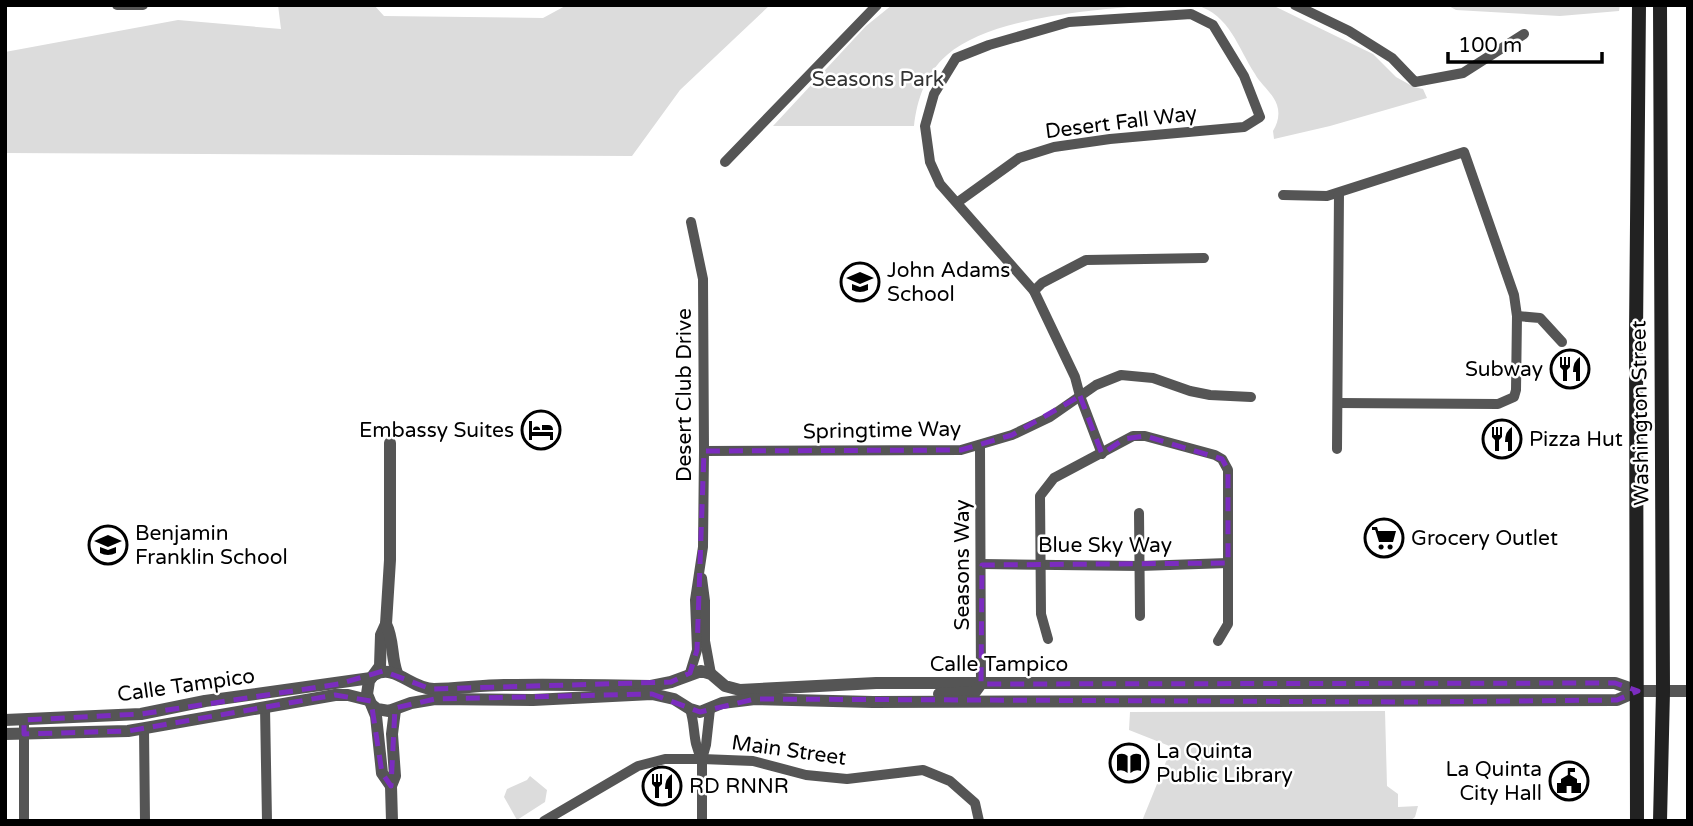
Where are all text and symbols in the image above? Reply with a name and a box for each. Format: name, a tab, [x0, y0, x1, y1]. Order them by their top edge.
scale bar	[1448, 21, 1602, 65]
text: 100 m	[1458, 33, 1522, 58]
park label: Seasons Park	[812, 67, 944, 92]
street label: Desert Fall Way	[1044, 101, 1198, 144]
place label: John Adams School	[887, 258, 1010, 307]
school or university icon: John Adams School	[839, 261, 881, 303]
street label: Desert Club Drive	[672, 308, 697, 482]
street label: Washington Street	[1626, 320, 1655, 506]
restaurant icon: Subway	[1549, 348, 1591, 390]
place label: Subway	[1465, 357, 1543, 382]
hotel icon: Embassy Suites	[520, 409, 562, 451]
street label: Springtime Way	[803, 417, 961, 444]
place label: Embassy Suites	[359, 418, 514, 443]
restaurant icon: Pizza Hut	[1481, 418, 1523, 460]
place label: Pizza Hut	[1529, 427, 1623, 452]
street label: Seasons Way	[950, 499, 975, 631]
supermarket icon: Grocery Outlet	[1363, 517, 1405, 559]
place label: Benjamin Franklin School	[135, 521, 288, 570]
school or university icon: Benjamin Franklin School	[87, 524, 129, 566]
place label: Grocery Outlet	[1411, 526, 1558, 551]
street label: Blue Sky Way	[1038, 533, 1172, 558]
street label: Calle Tampico	[930, 652, 1068, 677]
street label: Calle Tampico	[116, 663, 257, 708]
street label: Main Street	[730, 730, 848, 771]
place label: La Quinta Public Library	[1156, 739, 1293, 788]
library icon: La Quinta Public Library	[1108, 742, 1150, 784]
place label: La Quinta City Hall	[1445, 757, 1542, 806]
public building icon: La Quinta City Hall	[1548, 760, 1590, 802]
restaurant icon: RD RNNR	[641, 765, 683, 807]
place label: RD RNNR	[689, 774, 789, 799]

